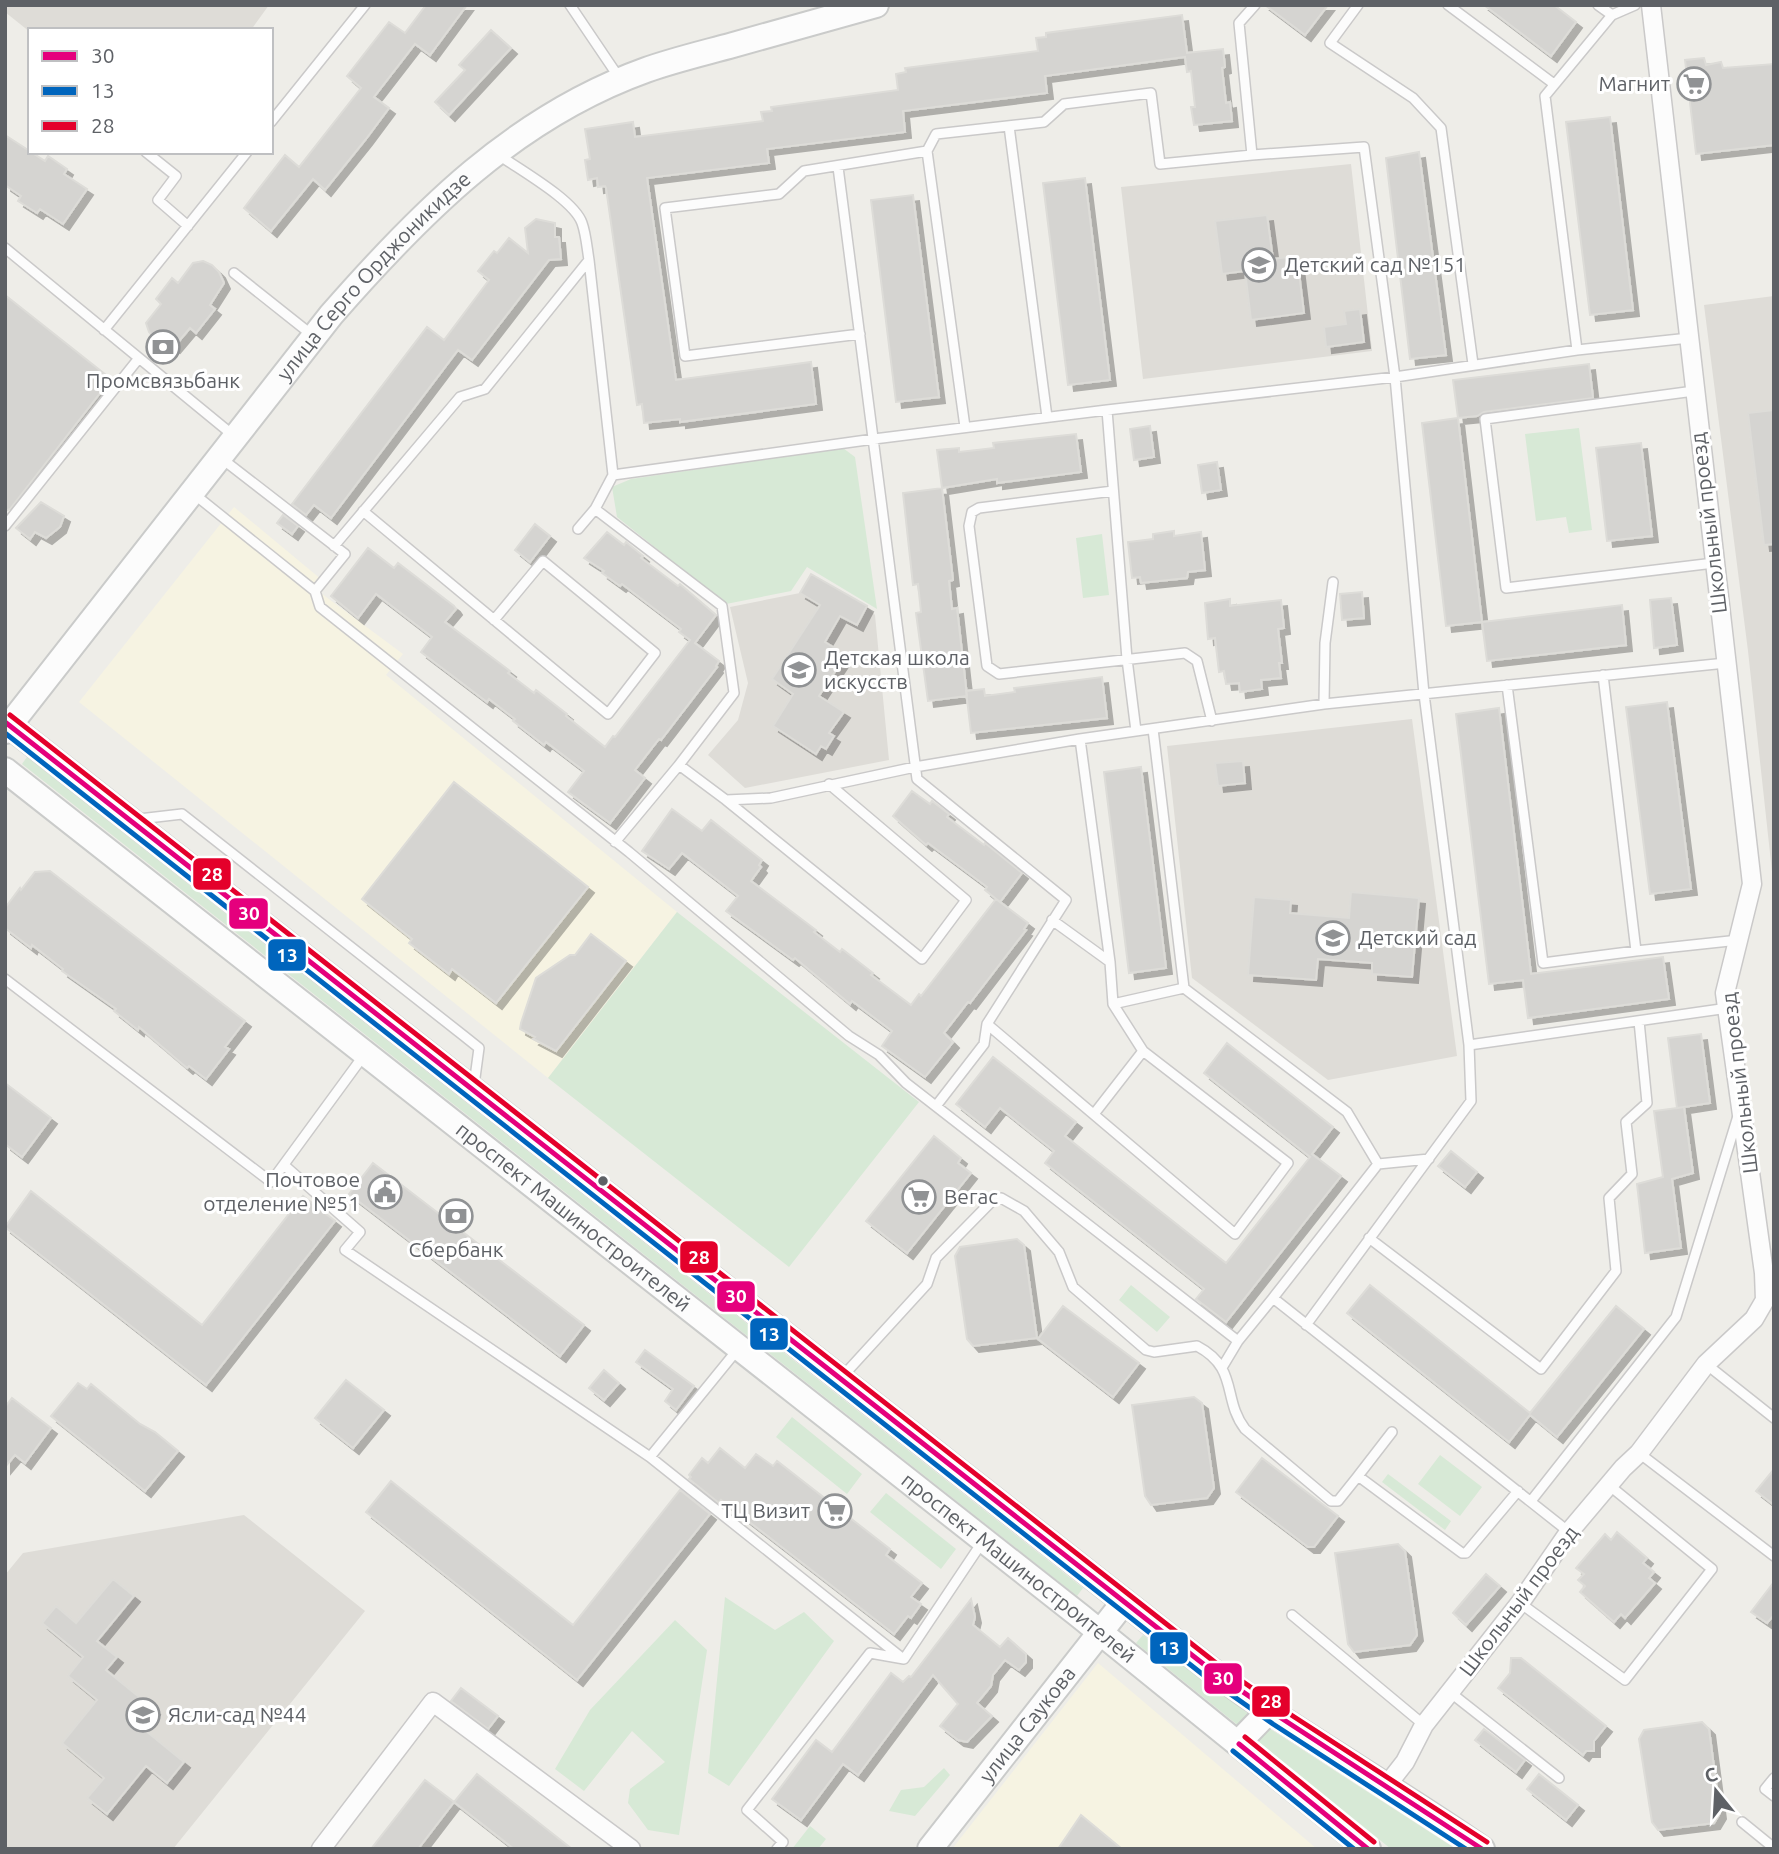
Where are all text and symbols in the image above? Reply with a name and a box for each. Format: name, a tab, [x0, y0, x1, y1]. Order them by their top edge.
legend	[28, 28, 273, 154]
text: 30	[91, 43, 115, 67]
supermarket icon: Магнит	[1675, 65, 1713, 103]
place label: Магнит	[1598, 71, 1671, 95]
text: 13	[91, 78, 115, 102]
text: 28	[91, 113, 115, 137]
street label: улица Серго Орджоникидзе	[271, 166, 475, 385]
school or university icon: Детский сад №151	[1240, 246, 1278, 284]
place label: Детский сад №151	[1284, 252, 1466, 276]
bank icon: Промсвязьбанк	[144, 328, 182, 366]
place label: Промсвязьбанк	[86, 368, 240, 392]
street label: Школьный проезд	[1685, 431, 1731, 615]
place label: Детская школа искусств	[824, 645, 970, 693]
school or university icon: Детская школа искусств	[780, 651, 818, 689]
line badge: 28	[192, 857, 232, 891]
text: 28	[201, 863, 223, 885]
line badge: 30	[228, 897, 269, 930]
text: 30	[238, 902, 260, 924]
school or university icon: Детский сад	[1314, 919, 1352, 957]
place label: Детский сад	[1358, 925, 1477, 949]
line badge: 13	[267, 938, 307, 972]
text: 13	[276, 944, 298, 966]
street label: Школьный проезд	[1716, 991, 1762, 1175]
street label: проспект Машиностроителей	[452, 1117, 696, 1316]
place label: Почтовое отделение №51	[203, 1167, 360, 1215]
public building icon: Почтовое отделение №51	[366, 1173, 404, 1211]
unlabelled marker	[596, 1174, 610, 1188]
supermarket icon: Вегас	[900, 1178, 938, 1216]
place label: Вегас	[944, 1184, 998, 1208]
bank icon: Сбербанк	[437, 1197, 475, 1235]
place label: Сбербанк	[408, 1237, 504, 1261]
line badge: 28	[679, 1240, 719, 1274]
text: 28	[688, 1246, 710, 1268]
line badge: 30	[716, 1280, 756, 1313]
text: 30	[725, 1285, 747, 1307]
line badge: 13	[749, 1317, 789, 1351]
text: 13	[758, 1323, 780, 1345]
street label: проспект Машиностроителей	[897, 1467, 1141, 1667]
supermarket icon: ТЦ Визит	[816, 1492, 854, 1530]
place label: ТЦ Визит	[721, 1498, 811, 1522]
street label: Школьный проезд	[1454, 1521, 1583, 1680]
line badge: 13	[1149, 1631, 1189, 1665]
text: 13	[1158, 1637, 1180, 1659]
street label: улица Саукова	[974, 1661, 1080, 1787]
line badge: 30	[1203, 1662, 1243, 1695]
text: 30	[1212, 1667, 1234, 1689]
line badge: 28	[1251, 1685, 1291, 1718]
text: 28	[1260, 1690, 1282, 1712]
school or university icon: Ясли-сад №44	[124, 1696, 162, 1734]
place label: Ясли-сад №44	[168, 1702, 307, 1726]
north arrow	[1681, 1756, 1751, 1826]
text: С	[1702, 1762, 1720, 1787]

